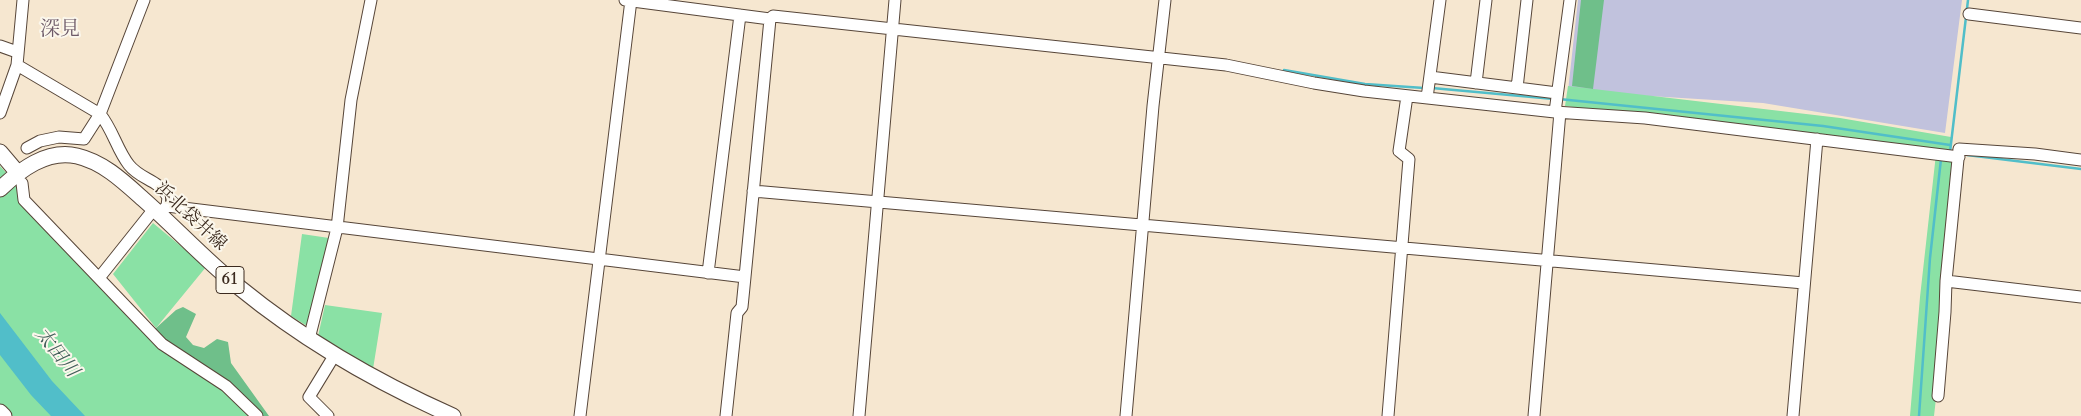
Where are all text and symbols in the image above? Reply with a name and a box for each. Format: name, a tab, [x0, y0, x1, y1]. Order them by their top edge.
district label: 深見	[40, 18, 80, 42]
street label: 浜北袋井線	[150, 178, 230, 256]
road number: 61	[216, 266, 244, 294]
water label: 太田川	[29, 324, 83, 382]

